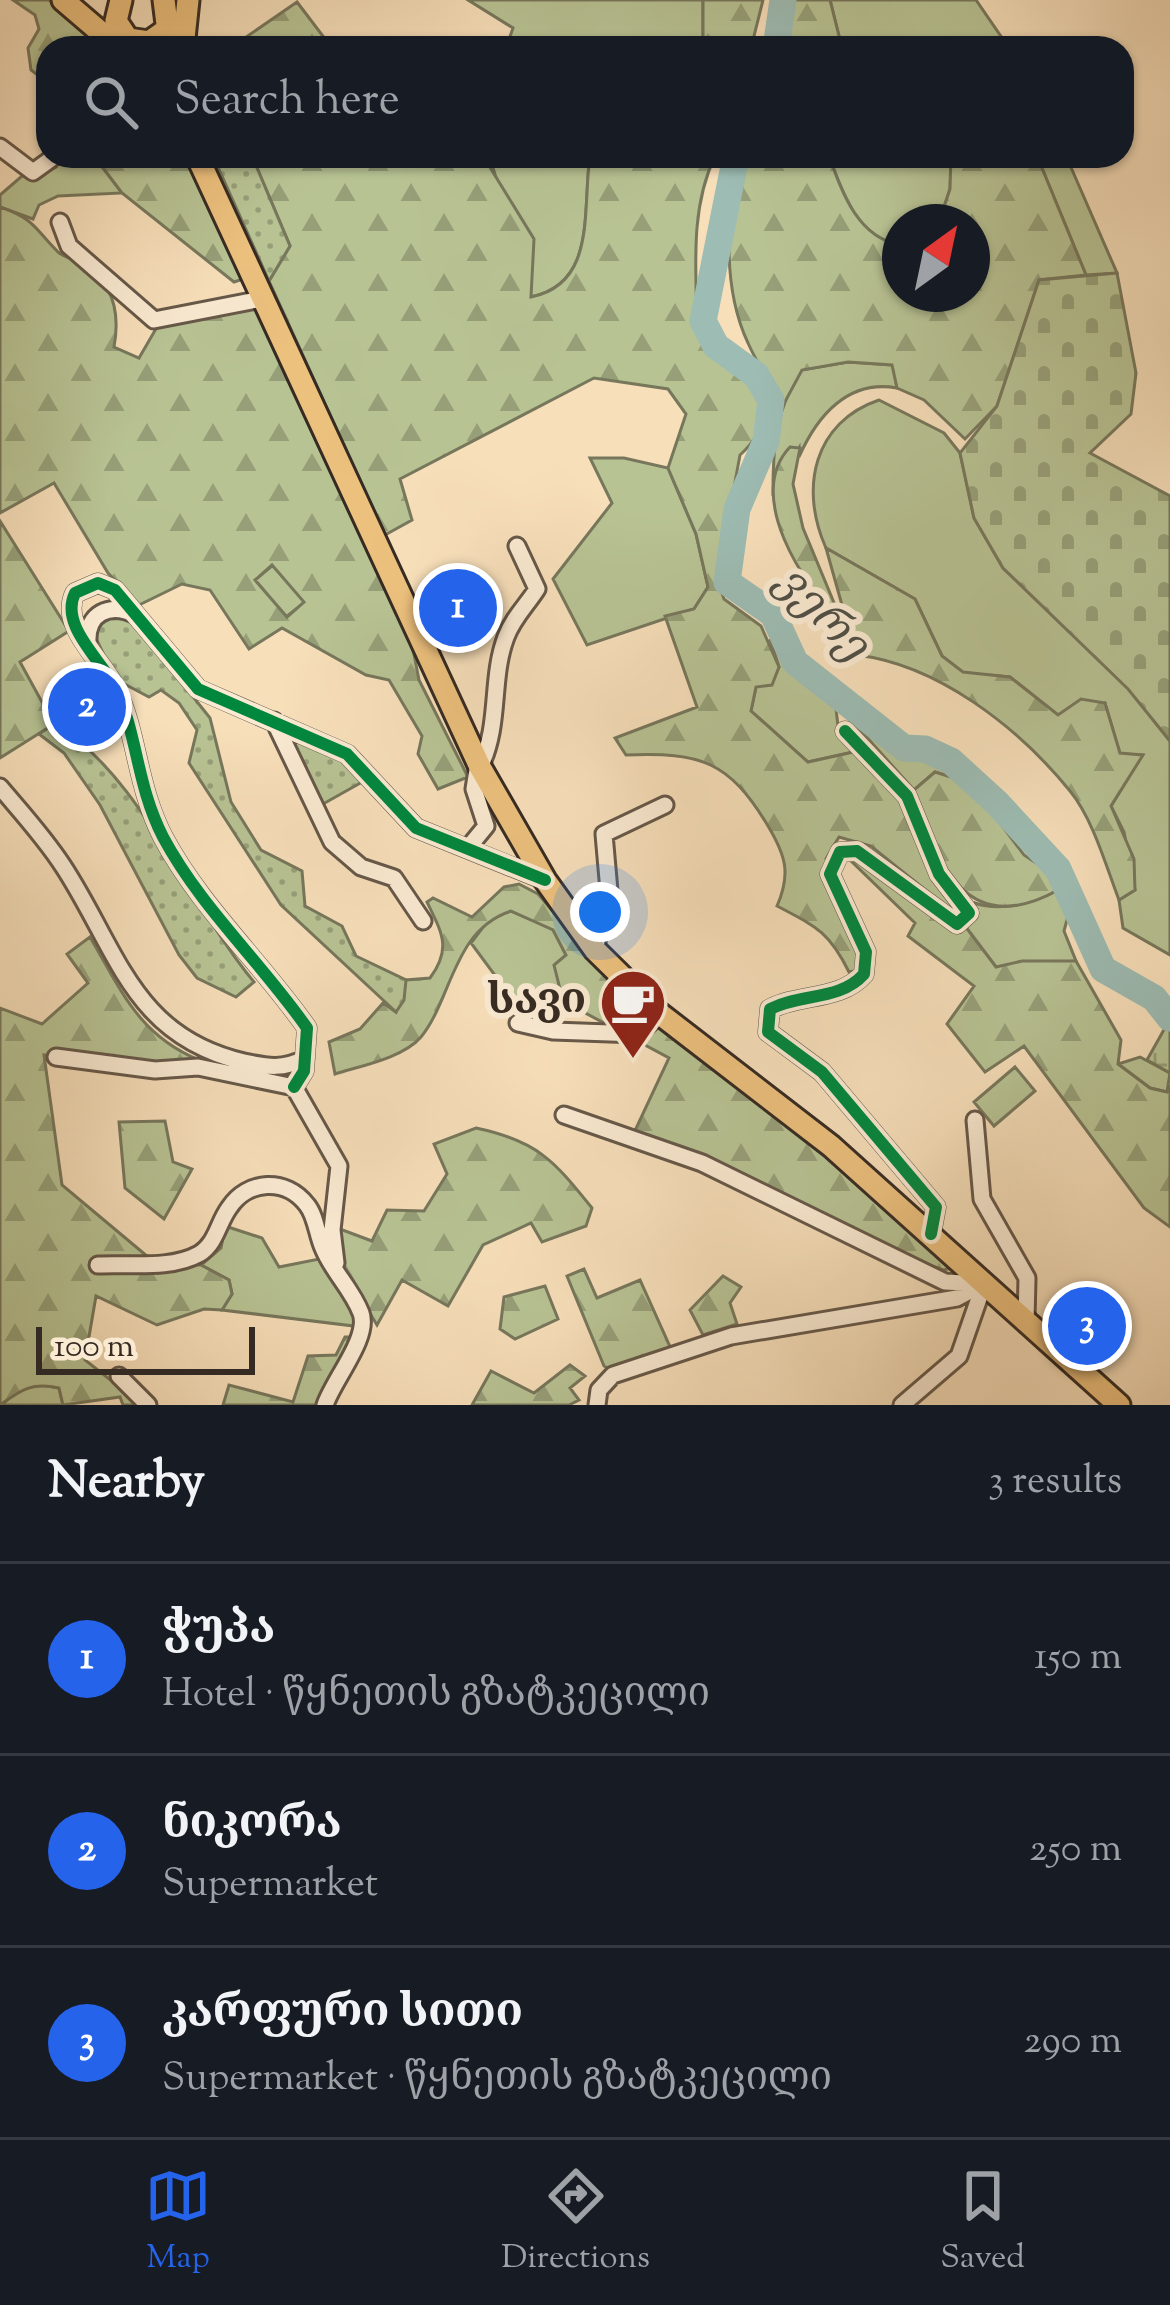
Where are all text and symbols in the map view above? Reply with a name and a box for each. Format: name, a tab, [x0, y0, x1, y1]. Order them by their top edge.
search box	[36, 36, 1134, 168]
icon: search	[78, 69, 144, 135]
text: Search here	[174, 70, 400, 135]
north arrow	[882, 204, 990, 312]
water label: ვერე	[758, 552, 883, 679]
pin: 1	[419, 563, 497, 653]
pin: 2	[48, 662, 126, 752]
your location	[570, 882, 630, 942]
cafe icon: სავი	[598, 967, 668, 1061]
place label: სავი	[487, 972, 586, 1032]
pin: 3	[1048, 1281, 1126, 1371]
scale bar	[36, 1321, 255, 1374]
text: 100 m	[54, 1324, 134, 1372]
text: Nearby	[48, 1447, 205, 1520]
text: 3 results	[988, 1455, 1122, 1511]
text: ჭუპა	[162, 1598, 275, 1663]
text: 1	[80, 1631, 94, 1687]
text: 150 m	[1034, 1631, 1122, 1687]
text: Hotel · წყნეთის გზატკეცილი	[162, 1668, 710, 1724]
text: ნიკორა	[162, 1793, 342, 1858]
text: 2	[78, 1823, 96, 1879]
text: 250 m	[1029, 1823, 1122, 1879]
text: Supermarket	[162, 1858, 378, 1914]
text: კარფური სითი	[162, 1982, 523, 2047]
text: 3	[79, 2015, 95, 2071]
text: 290 m	[1024, 2015, 1122, 2071]
text: Supermarket · წყნეთის გზატკეცილი	[162, 2052, 832, 2108]
tab: Map	[145, 2163, 211, 2283]
tab: Directions	[501, 2163, 650, 2283]
tab: Saved	[940, 2163, 1025, 2283]

